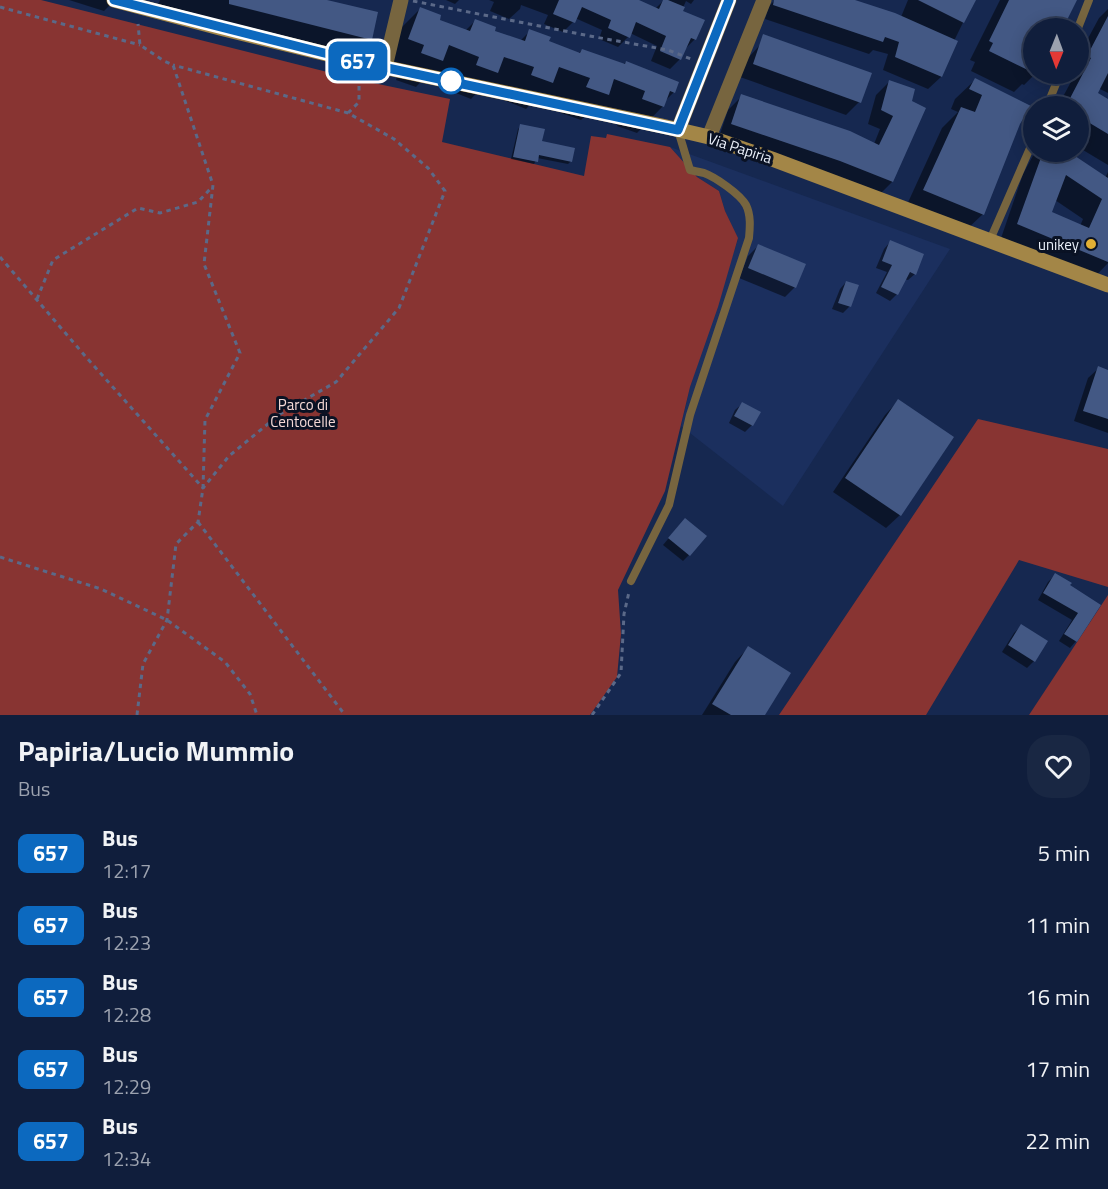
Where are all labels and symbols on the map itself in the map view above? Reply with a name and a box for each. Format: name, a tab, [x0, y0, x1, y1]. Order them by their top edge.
north arrow	[1023, 18, 1089, 84]
line badge: 657	[324, 42, 392, 80]
unlabelled marker	[438, 68, 464, 94]
street label: Via Papiria	[705, 127, 776, 169]
place label: unikey	[1038, 233, 1079, 256]
marker: unikey	[1084, 237, 1098, 251]
park label: Parco di Centocelle	[270, 393, 336, 433]

